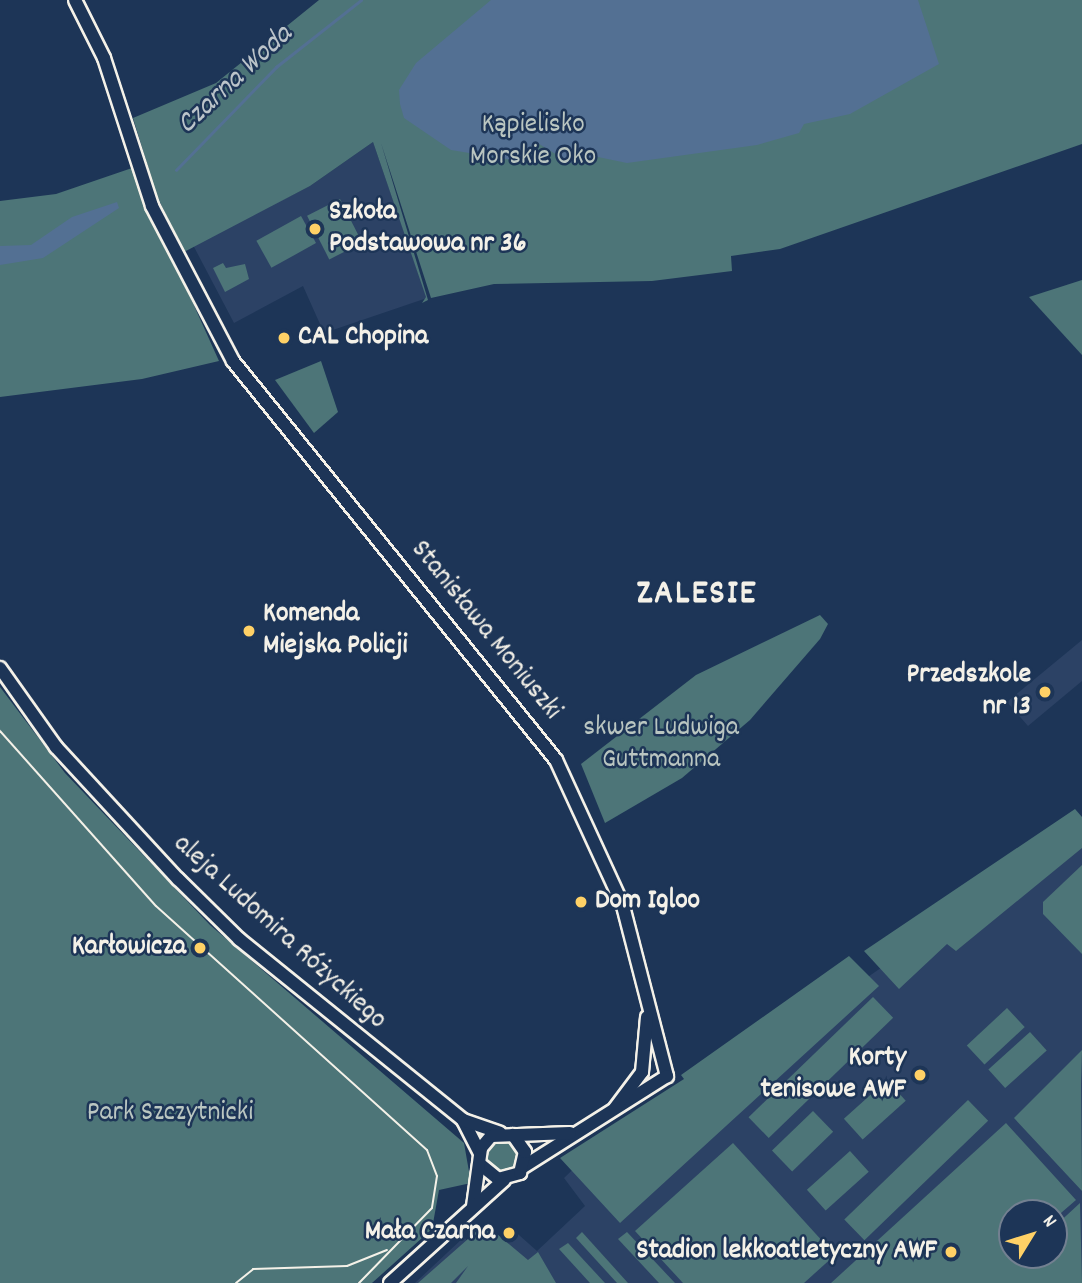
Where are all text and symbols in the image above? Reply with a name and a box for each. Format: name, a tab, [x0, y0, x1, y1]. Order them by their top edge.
water label: Czarna Woda	[171, 18, 301, 144]
park label: Kąpielisko Morskie Oko	[470, 109, 596, 175]
place label: Szkoła Podstawowa nr 36	[329, 196, 527, 262]
marker: Szkoła Podstawowa nr 36	[307, 221, 323, 237]
place label: CAL Chopina	[298, 321, 428, 355]
marker: CAL Chopina	[276, 330, 292, 346]
street label: Stanisława Moniuszki	[402, 534, 568, 728]
district label: ZALESIE	[637, 574, 757, 616]
place label: Komenda Miejska Policji	[263, 598, 408, 664]
marker: Komenda Miejska Policji	[241, 623, 257, 639]
place label: Przedszkole nr 13	[906, 659, 1031, 725]
marker: Przedszkole nr 13	[1037, 684, 1053, 700]
park label: skwer Ludwiga Guttmanna	[583, 712, 739, 778]
street label: aleja Ludomira Różyckiego	[165, 828, 393, 1038]
place label: Dom Igloo	[595, 885, 700, 919]
marker: Dom Igloo	[573, 894, 589, 910]
place label: Karłowicza	[72, 931, 186, 965]
marker: Karłowicza	[192, 940, 208, 956]
place label: Korty tenisowe AWF	[760, 1042, 906, 1108]
marker: Korty tenisowe AWF	[912, 1067, 928, 1083]
park label: Park Szczytnicki	[87, 1097, 253, 1131]
north arrow	[998, 1199, 1068, 1269]
text: N	[1035, 1210, 1062, 1234]
place label: Mała Czarna	[365, 1216, 495, 1250]
marker: Mała Czarna	[501, 1225, 517, 1241]
place label: Stadion lekkoatletyczny AWF	[636, 1235, 937, 1269]
marker: Stadion lekkoatletyczny AWF	[943, 1244, 959, 1260]

